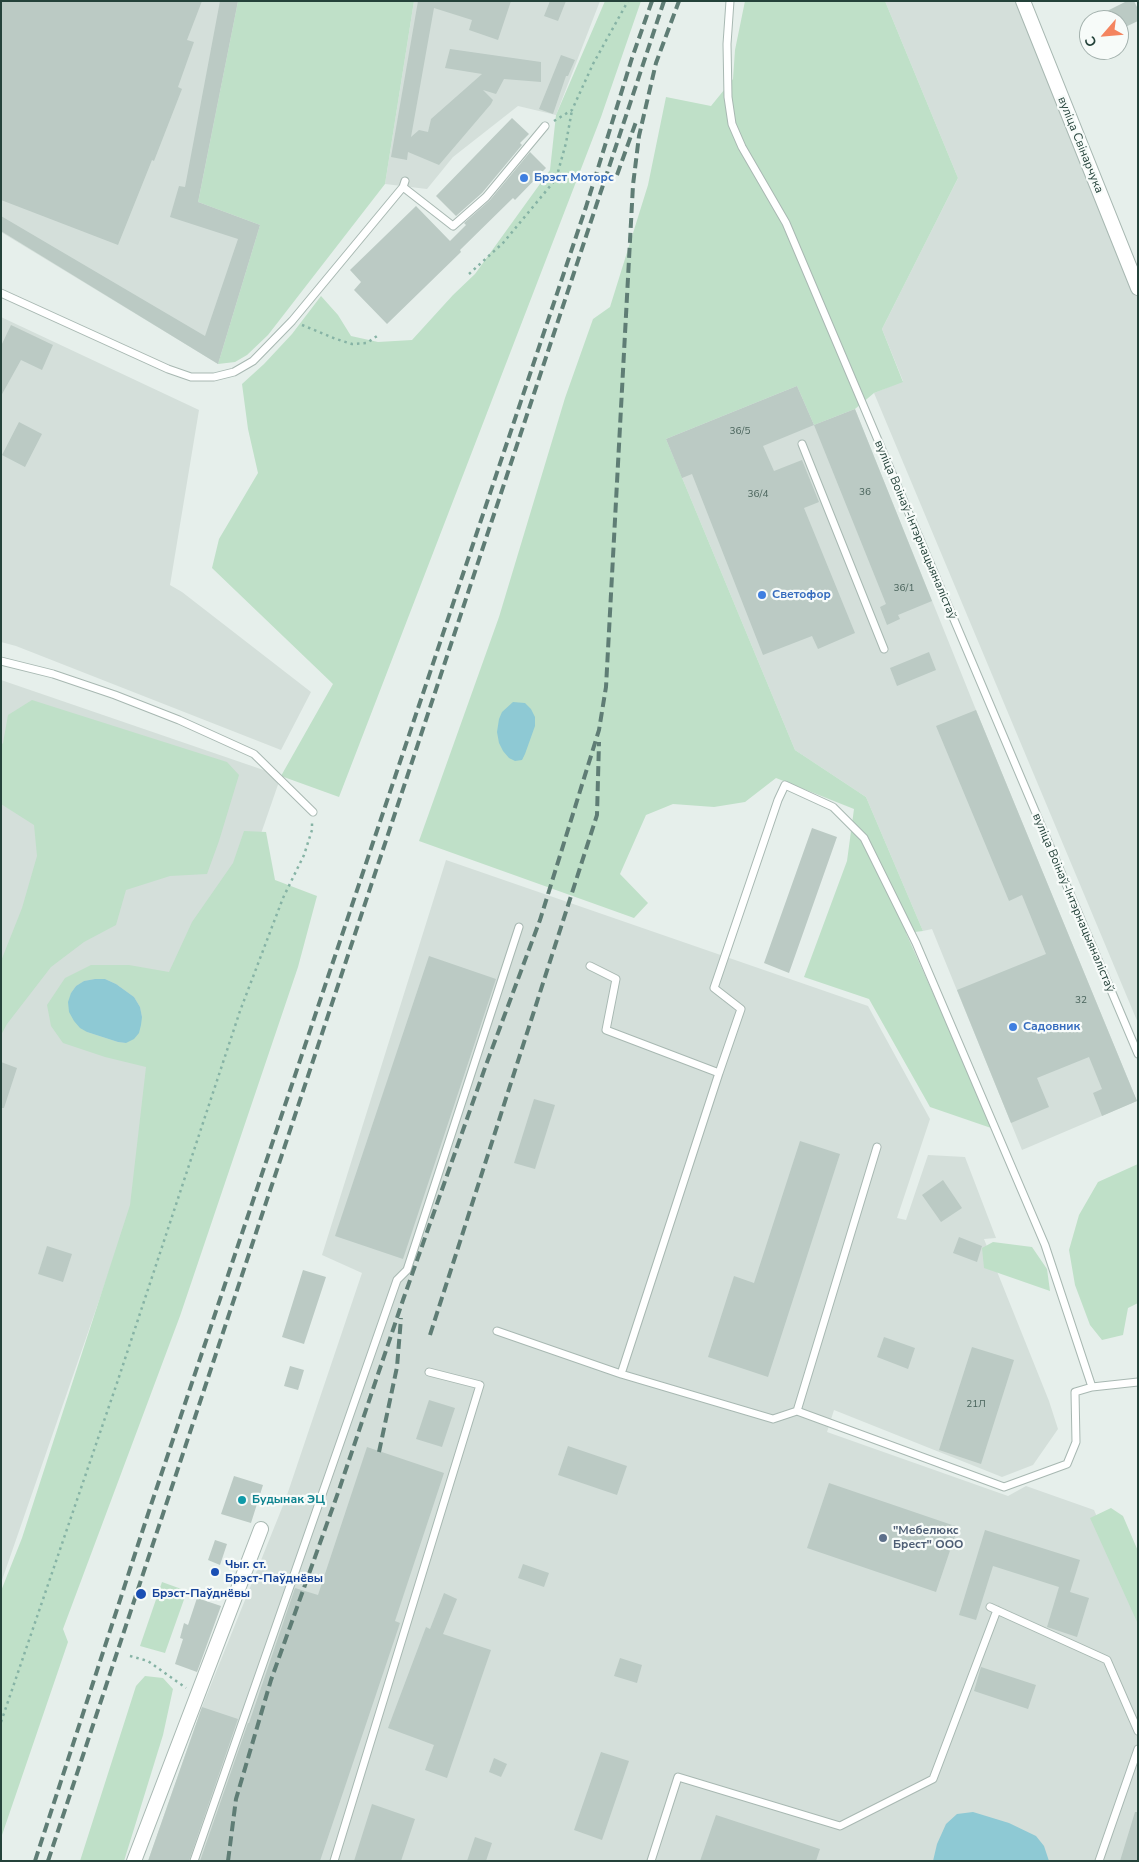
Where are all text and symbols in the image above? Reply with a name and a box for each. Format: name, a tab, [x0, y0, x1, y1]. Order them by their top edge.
north arrow	[1079, 10, 1129, 60]
text: С	[1080, 33, 1102, 50]
street label: вуліца Свінарчука	[1054, 95, 1106, 195]
place label: Брэст Моторс	[534, 171, 614, 185]
marker: Брэст Моторс	[518, 172, 530, 184]
house number: 36/5	[730, 426, 750, 438]
street label: вуліца Воінаў-Інтэрнацыяналістаў	[871, 438, 959, 622]
house number: 36	[859, 487, 871, 499]
house number: 36/4	[748, 489, 768, 501]
house number: 36/1	[894, 583, 914, 595]
place label: Светофор	[772, 588, 831, 602]
marker: Светофор	[756, 589, 768, 601]
street label: вуліца Воінаў-Інтэрнацыяналістаў	[1029, 811, 1117, 995]
house number: 32	[1075, 995, 1087, 1007]
place label: Садовник	[1023, 1020, 1080, 1034]
marker: Садовник	[1007, 1021, 1019, 1033]
house number: 21Л	[966, 1399, 986, 1411]
place label: Будынак ЭЦ	[252, 1493, 325, 1507]
marker: Будынак ЭЦ	[236, 1494, 248, 1506]
place label: "Мебелюкс Брест" ООО	[893, 1524, 963, 1552]
marker: "Мебелюкс Брест" ООО	[877, 1532, 889, 1544]
place label: Чыг. ст. Брэст-Паўднёвы	[225, 1558, 323, 1586]
marker: Чыг. ст. Брэст-Паўднёвы	[209, 1566, 221, 1578]
marker: Брэст-Паўднёвы	[134, 1587, 148, 1601]
place label: Брэст-Паўднёвы	[152, 1587, 250, 1601]

